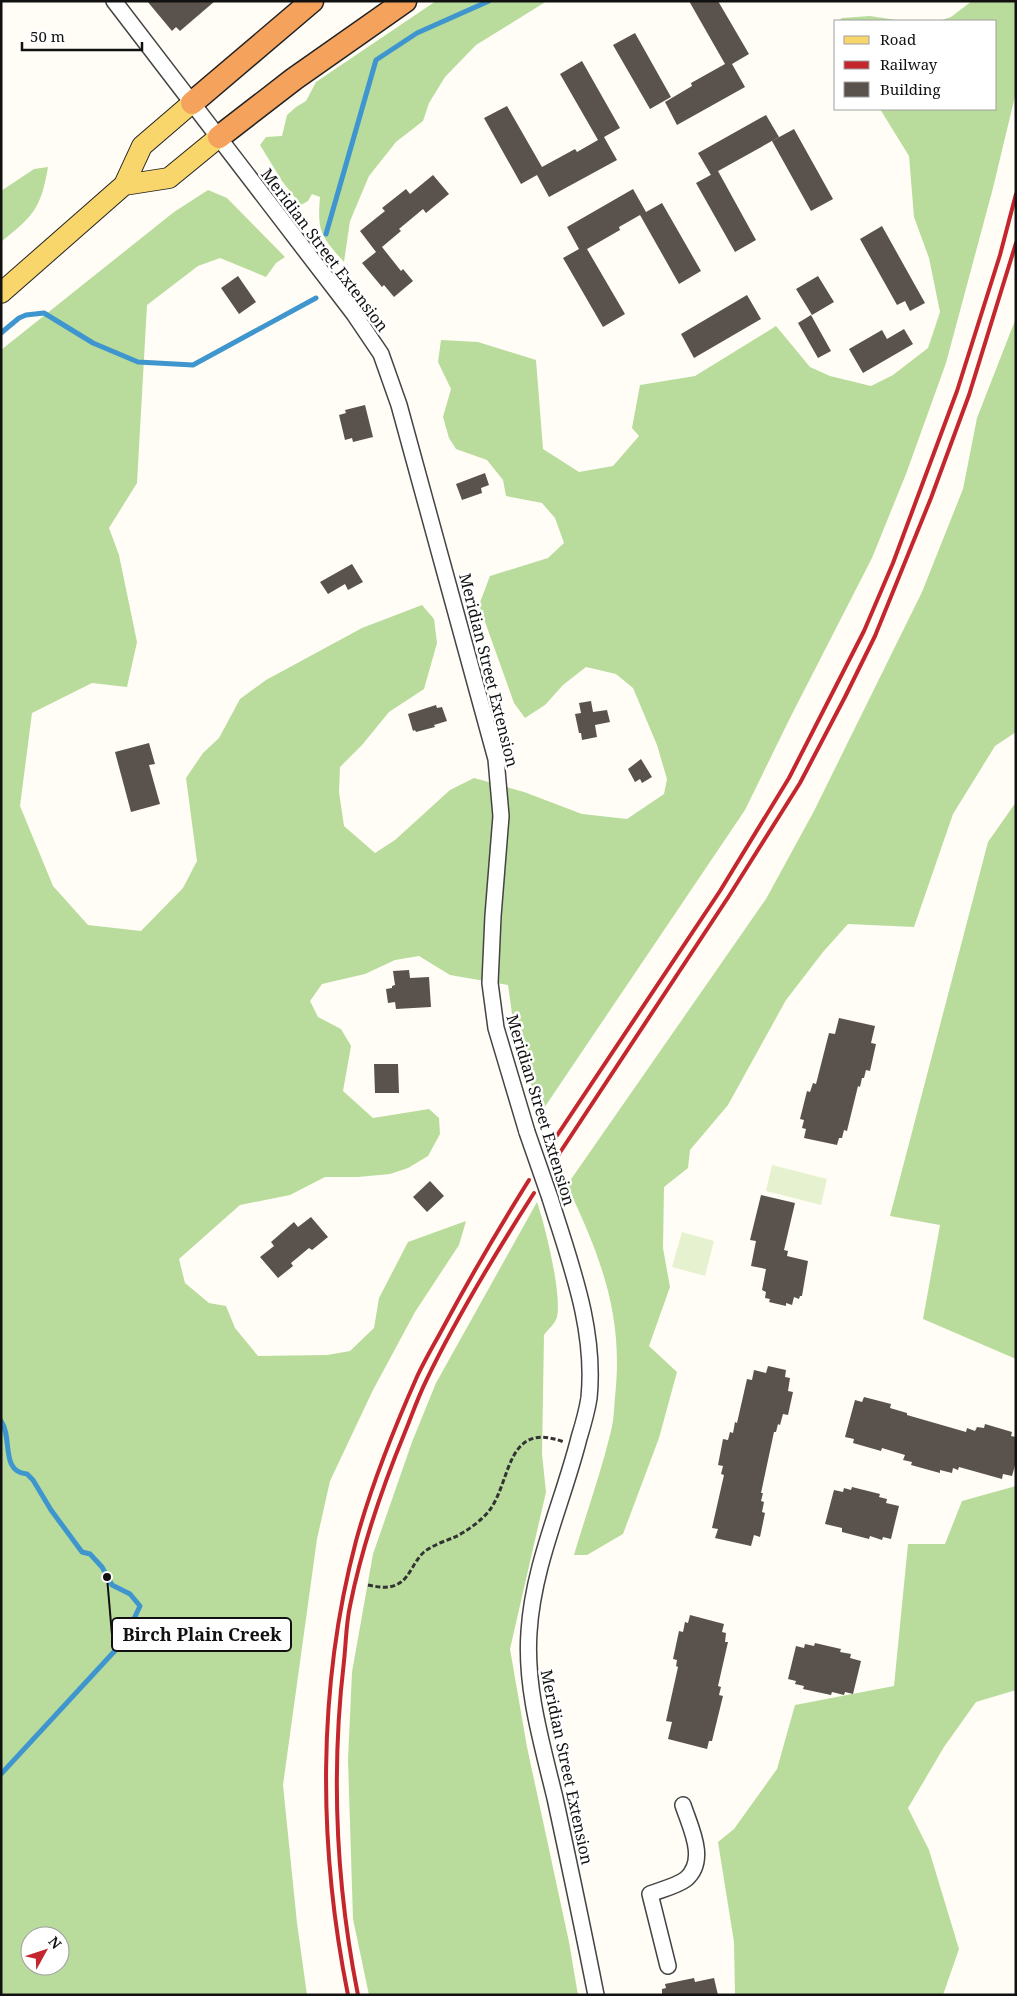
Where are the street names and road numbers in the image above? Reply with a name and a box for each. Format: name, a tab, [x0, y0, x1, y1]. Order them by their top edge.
street label: Meridian Street Extension	[256, 164, 394, 336]
street label: Meridian Street Extension	[454, 571, 524, 769]
street label: Meridian Street Extension	[501, 1012, 581, 1208]
street label: Meridian Street Extension	[536, 1667, 598, 1867]

